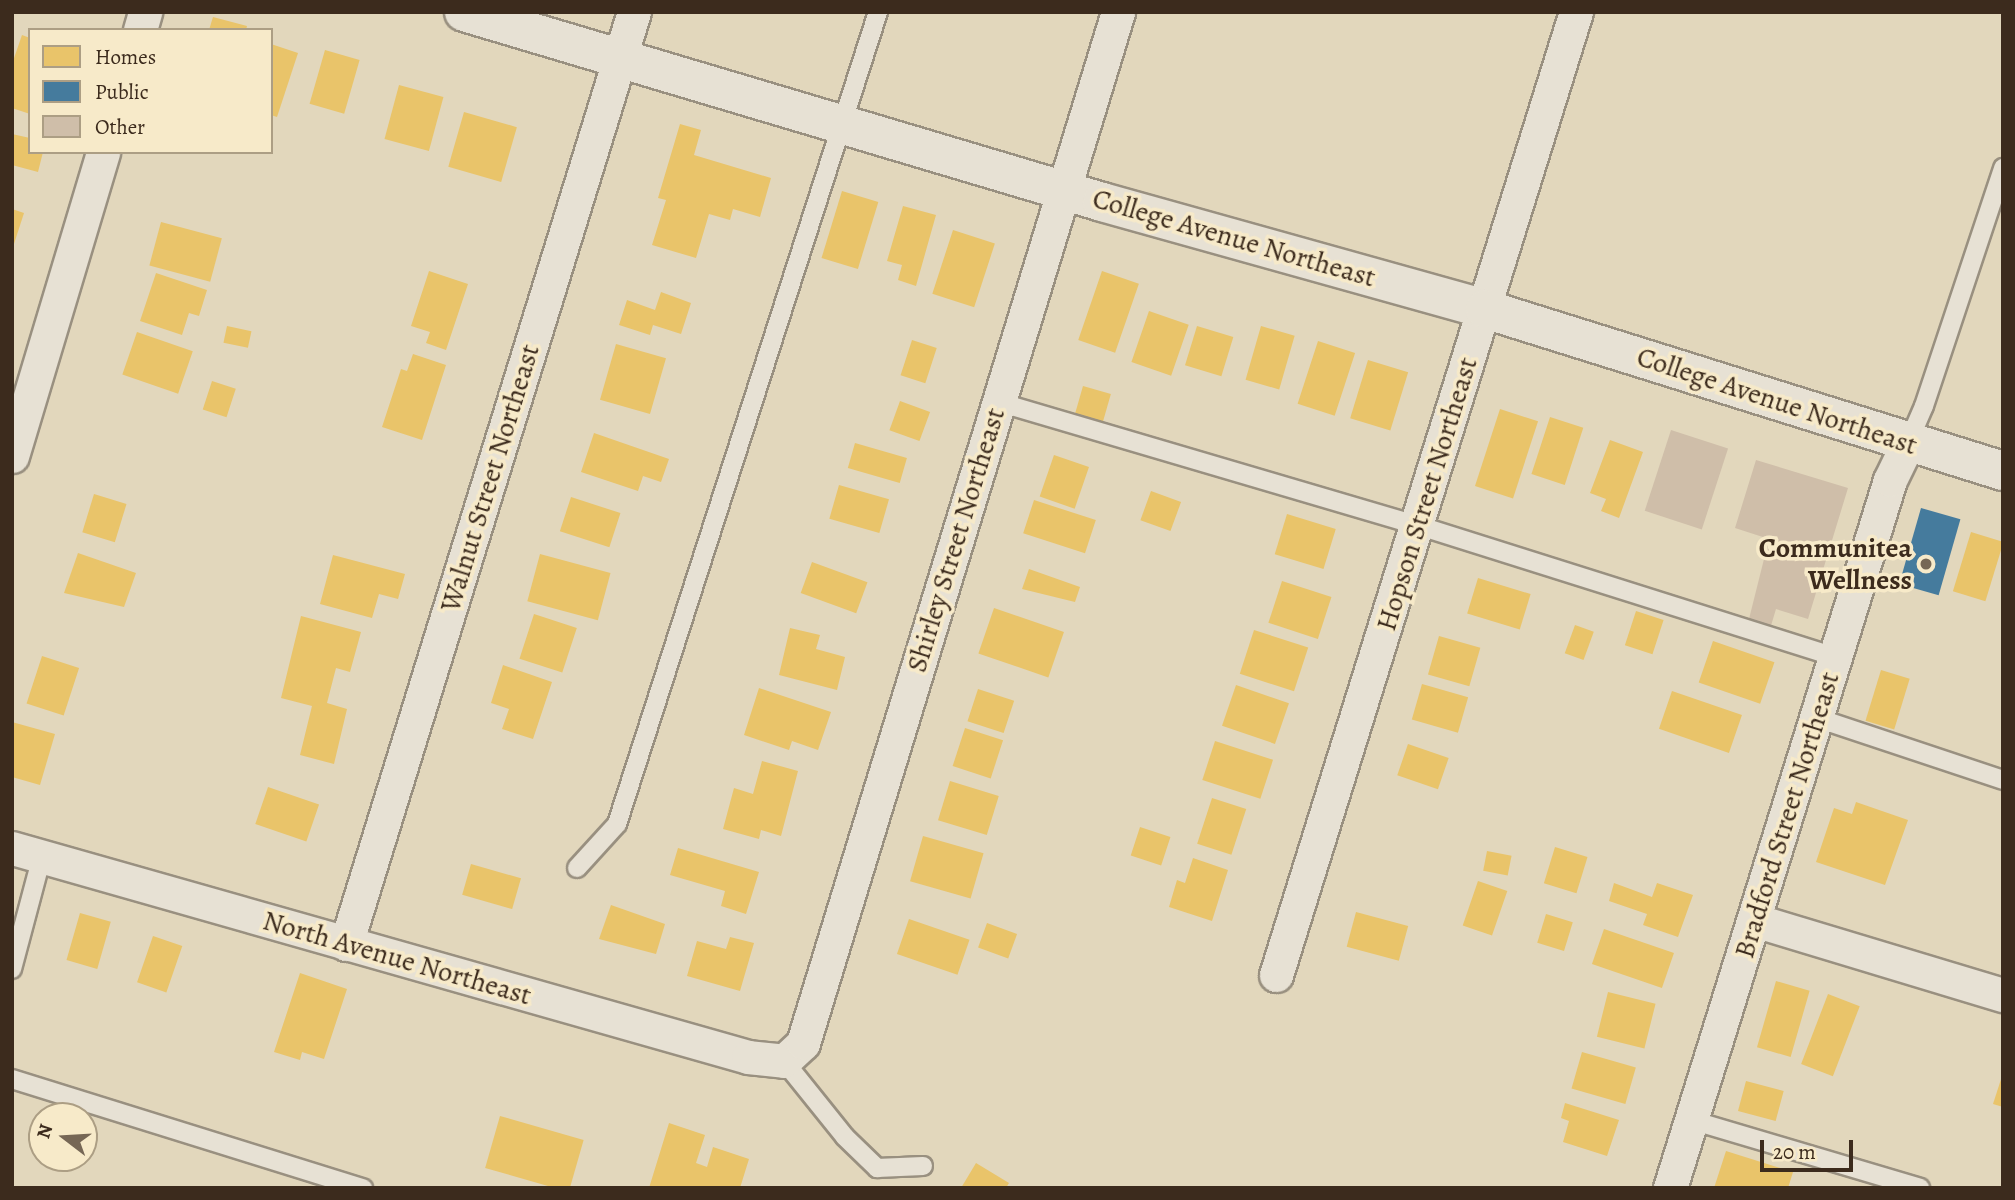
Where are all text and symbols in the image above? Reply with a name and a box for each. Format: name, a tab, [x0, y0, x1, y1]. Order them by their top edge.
legend	[28, 28, 273, 154]
text: Homes	[95, 43, 156, 71]
text: Public	[95, 78, 149, 106]
text: Other	[95, 113, 145, 141]
street label: College Avenue Northeast	[1089, 182, 1379, 294]
street label: Walnut Street Northeast	[433, 340, 547, 616]
street label: College Avenue Northeast	[1633, 340, 1921, 462]
street label: Hopson Street Northeast	[1369, 353, 1485, 635]
street label: Shirley Street Northeast	[900, 404, 1012, 676]
place label: Communitea Wellness	[1759, 531, 1912, 597]
marker: Communitea Wellness	[1918, 556, 1934, 572]
street label: Bradford Street Northeast	[1727, 668, 1847, 962]
street label: North Avenue Northeast	[259, 904, 535, 1012]
north arrow	[28, 1102, 98, 1172]
text: N	[30, 1121, 59, 1142]
scale bar	[1763, 1126, 1856, 1170]
text: 20 m	[1773, 1138, 1816, 1166]

